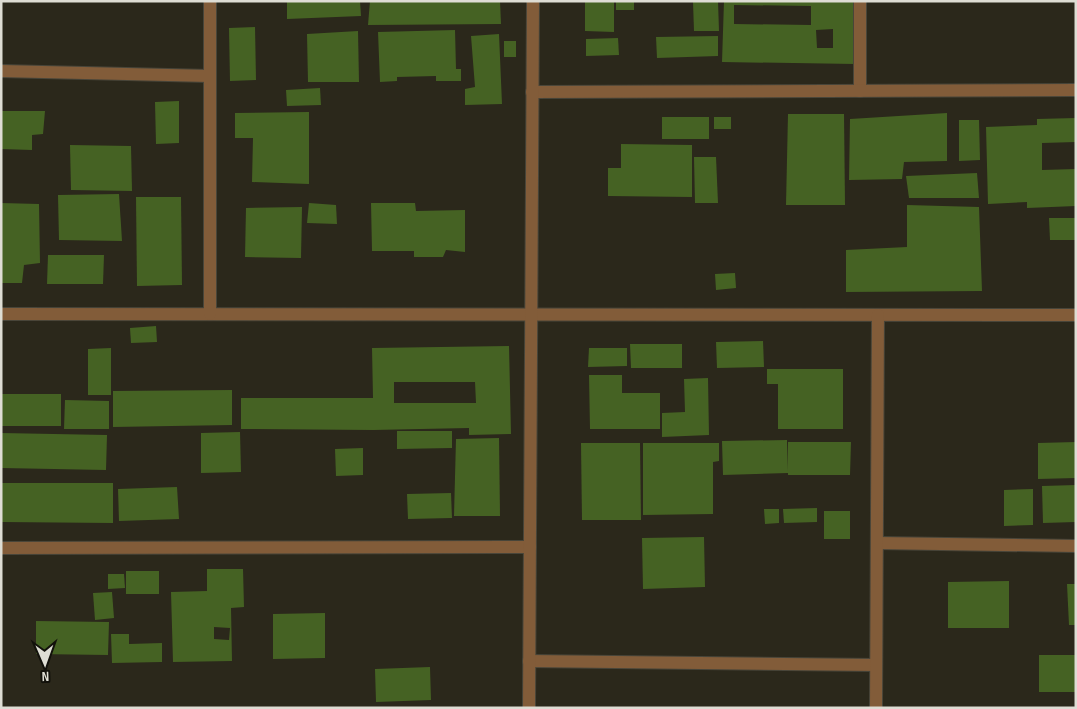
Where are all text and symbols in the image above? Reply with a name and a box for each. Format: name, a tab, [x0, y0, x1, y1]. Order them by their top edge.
north arrow	[20, 639, 70, 689]
text: N	[41, 668, 49, 685]

